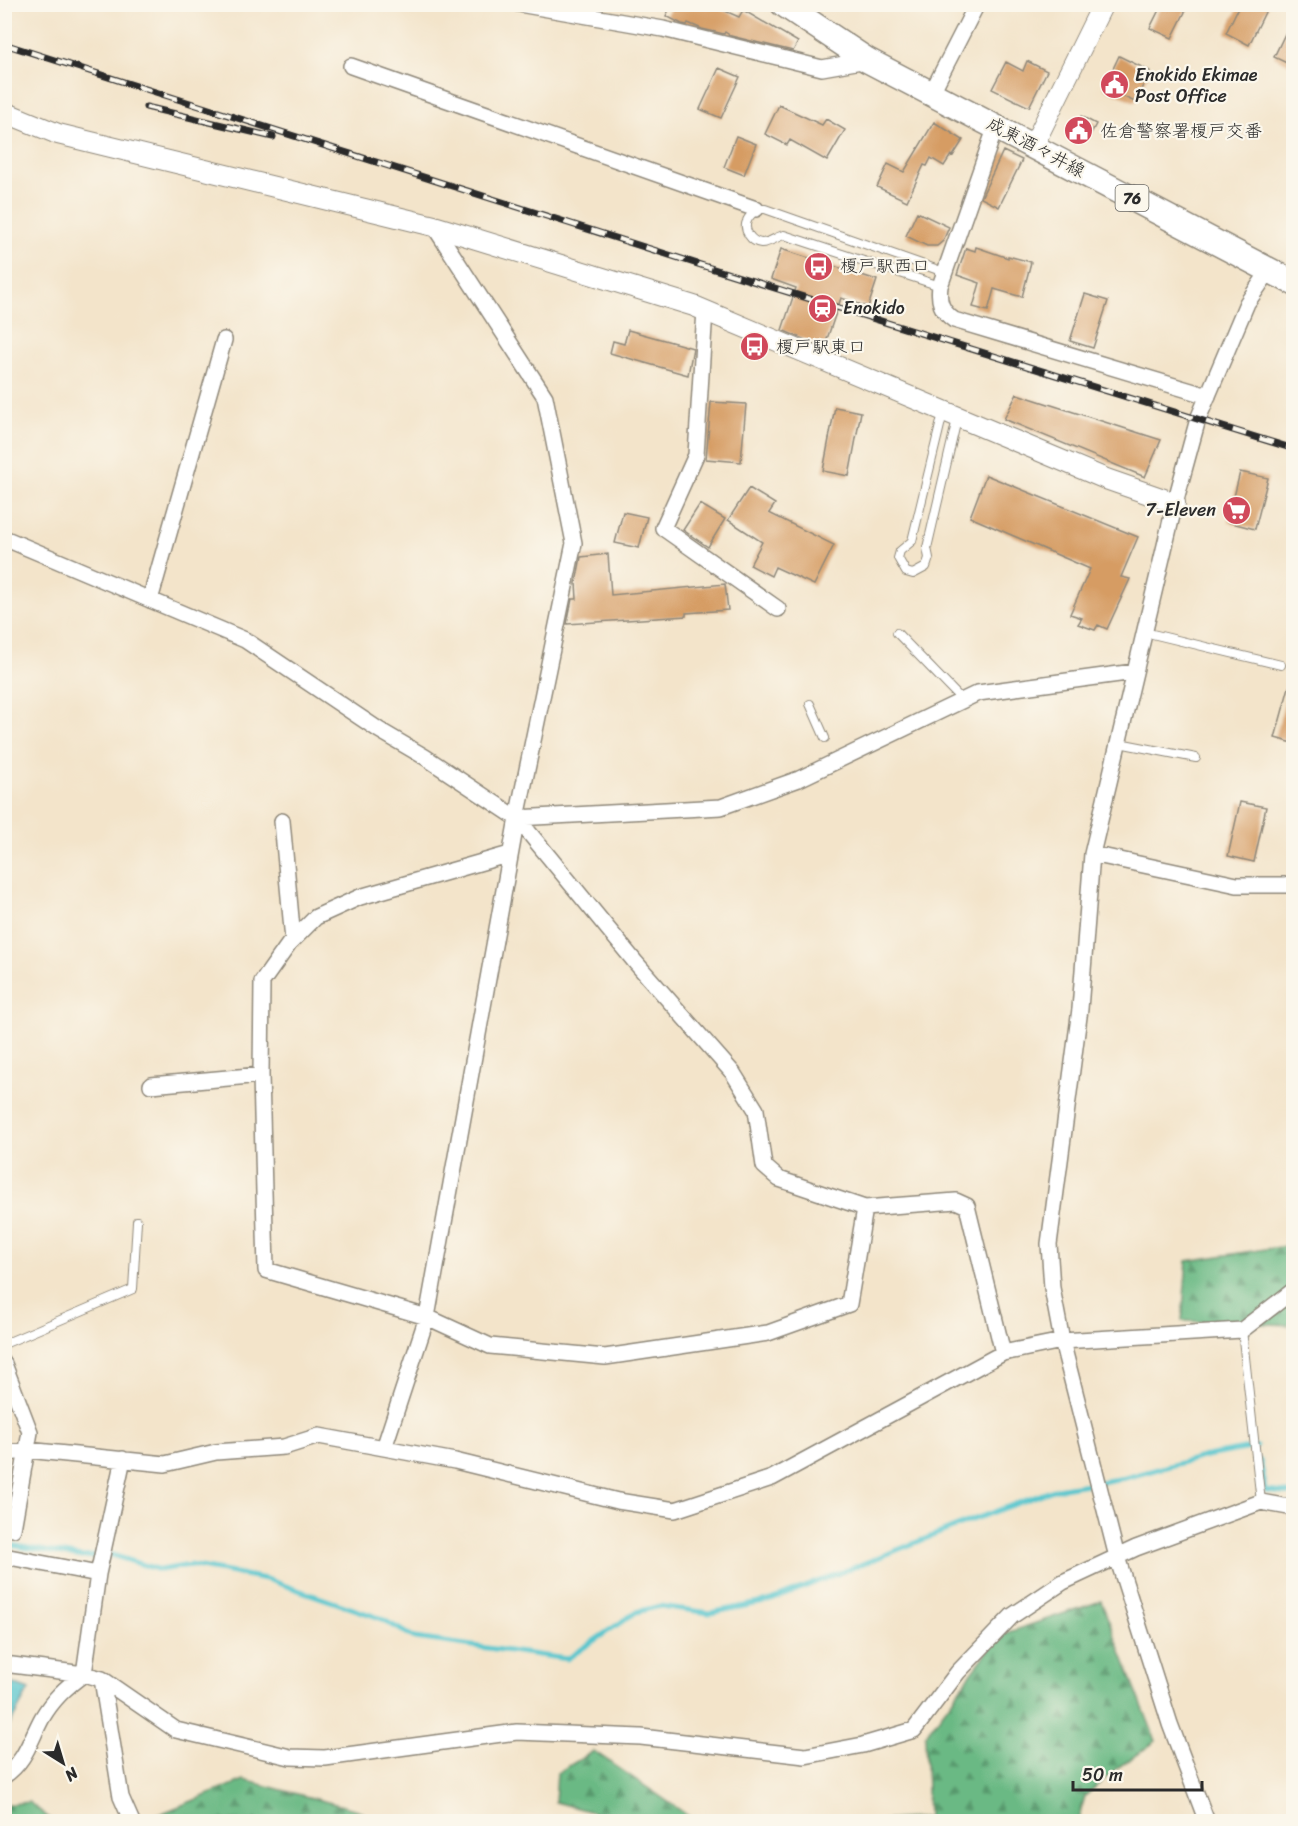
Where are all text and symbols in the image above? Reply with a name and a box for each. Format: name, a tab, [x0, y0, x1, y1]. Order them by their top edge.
place label: Enokido Ekimae Post Office	[1135, 59, 1258, 112]
public building icon: Enokido Ekimae Post Office	[1098, 69, 1130, 101]
street label: 成東酒々井線	[981, 108, 1091, 186]
public building icon: 佐倉警察署榎戸交番	[1063, 115, 1095, 147]
place label: 佐倉警察署榎戸交番	[1100, 115, 1262, 147]
road number: 76	[1116, 185, 1148, 211]
bus stop icon: 榎戸駅西口	[803, 250, 835, 282]
place label: 榎戸駅西口	[840, 250, 930, 282]
station icon: Enokido	[806, 292, 838, 324]
place label: Enokido	[843, 292, 905, 324]
bus stop icon: 榎戸駅東口	[739, 331, 771, 363]
place label: 榎戸駅東口	[776, 331, 866, 363]
place label: 7-Eleven	[1146, 494, 1216, 526]
supermarket icon: 7-Eleven	[1221, 494, 1253, 526]
north arrow	[33, 1733, 93, 1793]
scale bar	[1073, 1754, 1202, 1792]
text: N	[58, 1759, 86, 1790]
text: 50 m	[1082, 1759, 1123, 1791]

